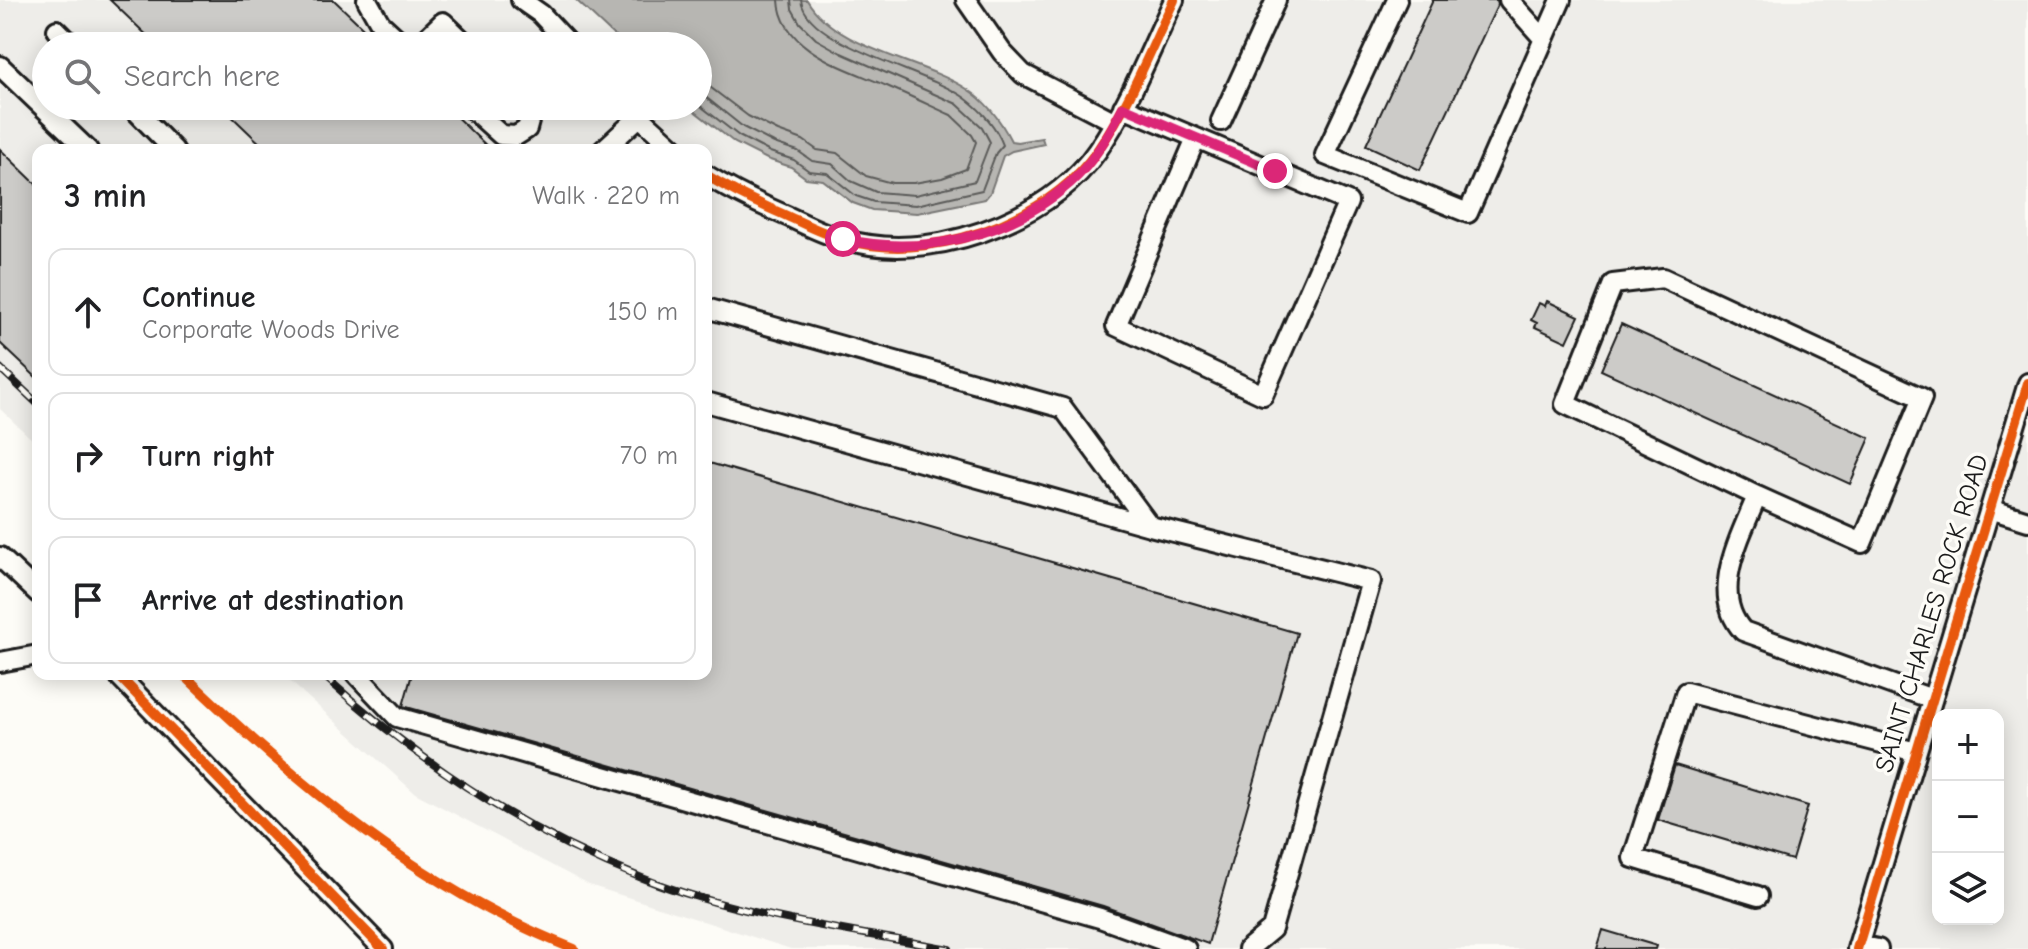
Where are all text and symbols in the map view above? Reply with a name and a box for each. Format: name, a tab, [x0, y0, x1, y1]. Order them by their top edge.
search box	[32, 32, 712, 120]
icon: search	[60, 54, 104, 98]
text: Search here	[124, 59, 280, 94]
route end	[1257, 153, 1293, 189]
text: 3 min	[64, 176, 147, 216]
text: Walk · 220 m	[532, 181, 680, 211]
route start	[825, 221, 861, 257]
text: Continue	[142, 280, 256, 315]
icon: ahead	[66, 290, 110, 334]
text: 150 m	[608, 297, 678, 327]
text: Corporate Woods Drive	[142, 315, 399, 345]
icon: right	[66, 434, 110, 478]
text: Turn right	[142, 439, 274, 474]
text: 70 m	[620, 441, 678, 471]
street label: SAINT CHARLES ROCK ROAD	[1869, 451, 1995, 776]
icon: arrive	[66, 578, 110, 622]
text: Arrive at destination	[142, 583, 404, 618]
map controls	[1932, 709, 2004, 925]
button: +	[1932, 709, 2004, 781]
button: −	[1932, 781, 2004, 853]
button: layers	[1932, 853, 2004, 925]

